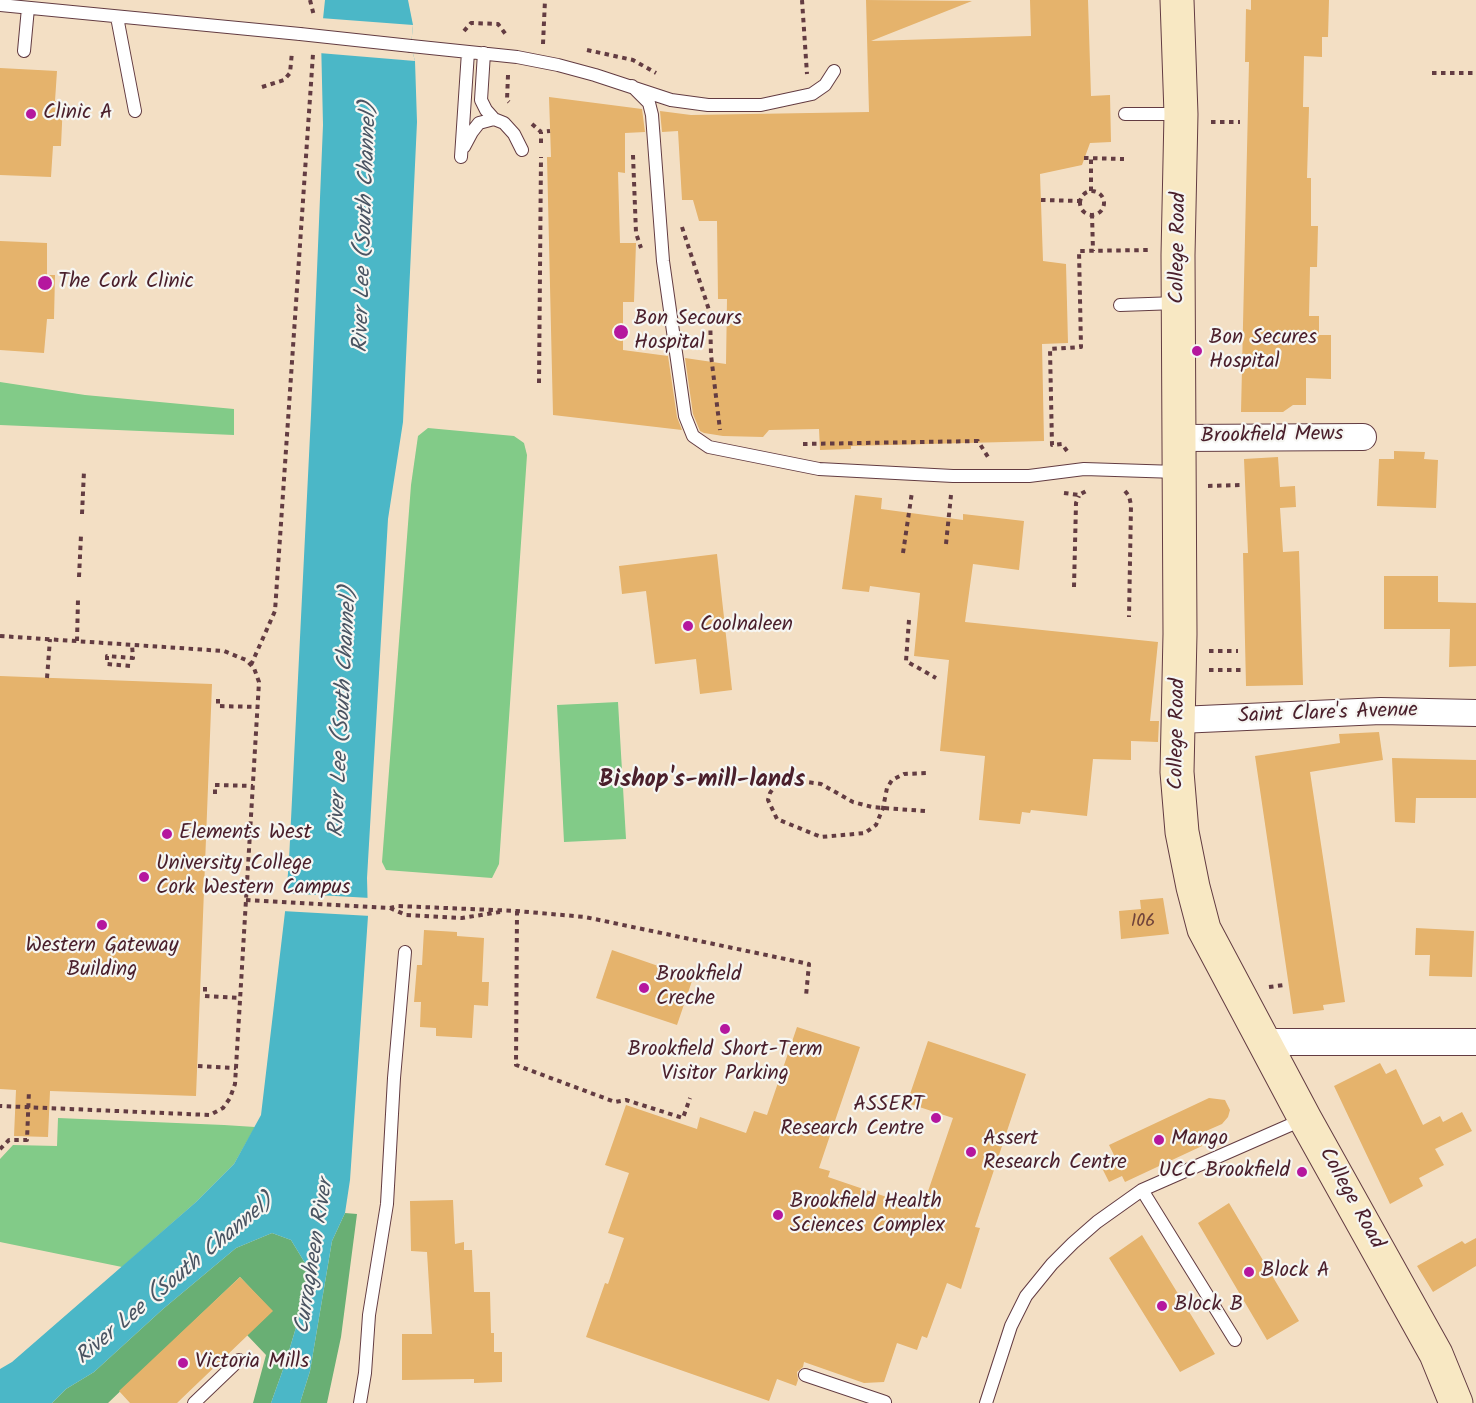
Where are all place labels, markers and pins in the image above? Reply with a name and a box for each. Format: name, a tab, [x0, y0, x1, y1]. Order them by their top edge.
place label: Clinic A	[43, 101, 112, 127]
marker: Clinic A	[24, 107, 38, 121]
place label: The Cork Clinic	[58, 270, 194, 296]
marker: The Cork Clinic	[36, 274, 54, 292]
place label: Bon Secours Hospital	[634, 307, 742, 357]
marker: Bon Secours Hospital	[612, 323, 630, 341]
place label: Bon Secures Hospital	[1209, 326, 1317, 376]
marker: Bon Secures Hospital	[1190, 344, 1204, 358]
place label: Coolnaleen	[700, 613, 793, 639]
marker: Coolnaleen	[681, 619, 695, 633]
place label: Elements West	[179, 821, 312, 847]
marker: Elements West	[160, 827, 174, 841]
place label: University College Cork Western Campus	[156, 852, 351, 902]
marker: University College Cork Western Campus	[137, 870, 151, 884]
marker: Western Gateway Building	[95, 918, 109, 932]
place label: Western Gateway Building	[25, 934, 179, 984]
place label: Brookfield Creche	[656, 963, 741, 1013]
marker: Brookfield Creche	[637, 981, 651, 995]
marker: Brookfield Short-Term Visitor Parking	[718, 1022, 732, 1036]
place label: Brookfield Short-Term Visitor Parking	[628, 1038, 822, 1088]
place label: ASSERT Research Centre	[780, 1093, 924, 1143]
marker: ASSERT Research Centre	[929, 1111, 943, 1125]
place label: Assert Research Centre	[983, 1127, 1127, 1177]
place label: Mango	[1171, 1127, 1228, 1153]
marker: Mango	[1152, 1133, 1166, 1147]
marker: Assert Research Centre	[964, 1145, 978, 1159]
place label: UCC Brookfield	[1158, 1159, 1290, 1185]
marker: UCC Brookfield	[1295, 1165, 1309, 1179]
place label: Brookfield Health Sciences Complex	[790, 1190, 945, 1240]
marker: Brookfield Health Sciences Complex	[771, 1208, 785, 1222]
place label: Block A	[1261, 1259, 1329, 1285]
marker: Block A	[1242, 1265, 1256, 1279]
place label: Block B	[1174, 1293, 1243, 1319]
marker: Block B	[1155, 1299, 1169, 1313]
place label: Victoria Mills	[195, 1350, 309, 1376]
marker: Victoria Mills	[176, 1356, 190, 1370]

